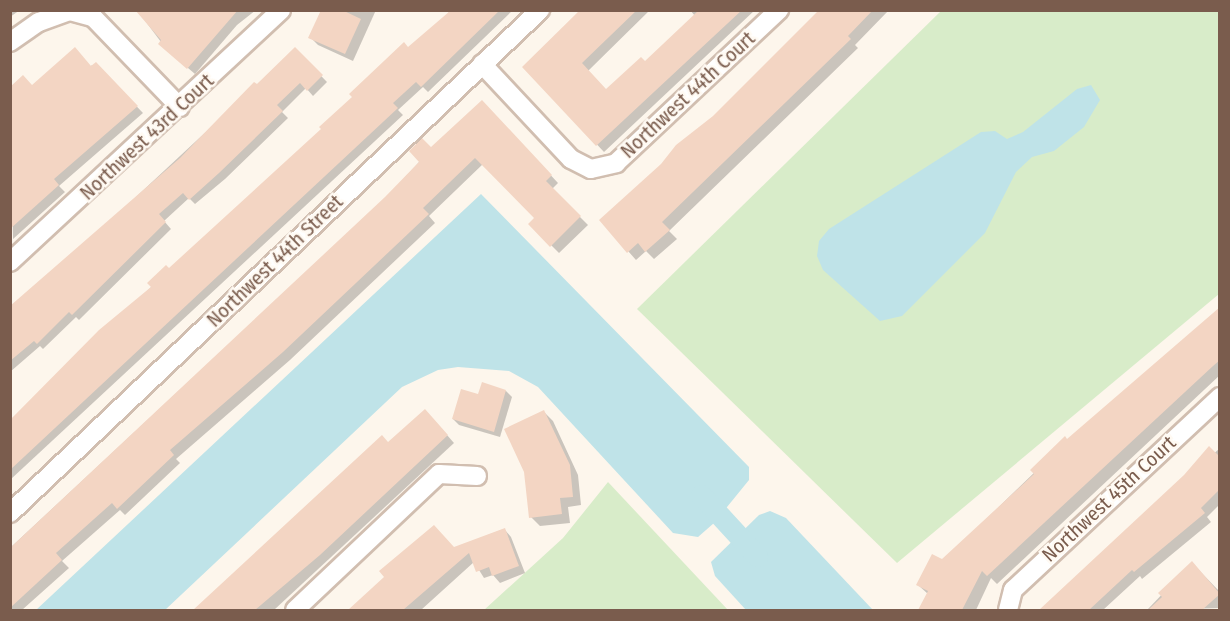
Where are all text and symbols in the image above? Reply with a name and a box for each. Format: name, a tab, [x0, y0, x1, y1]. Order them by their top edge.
street label: Northwest 44th Court	[616, 27, 760, 163]
street label: Northwest 43rd Court	[75, 69, 219, 205]
street label: Northwest 44th Street	[202, 190, 348, 332]
street label: Northwest 45th Court	[1037, 431, 1181, 567]

